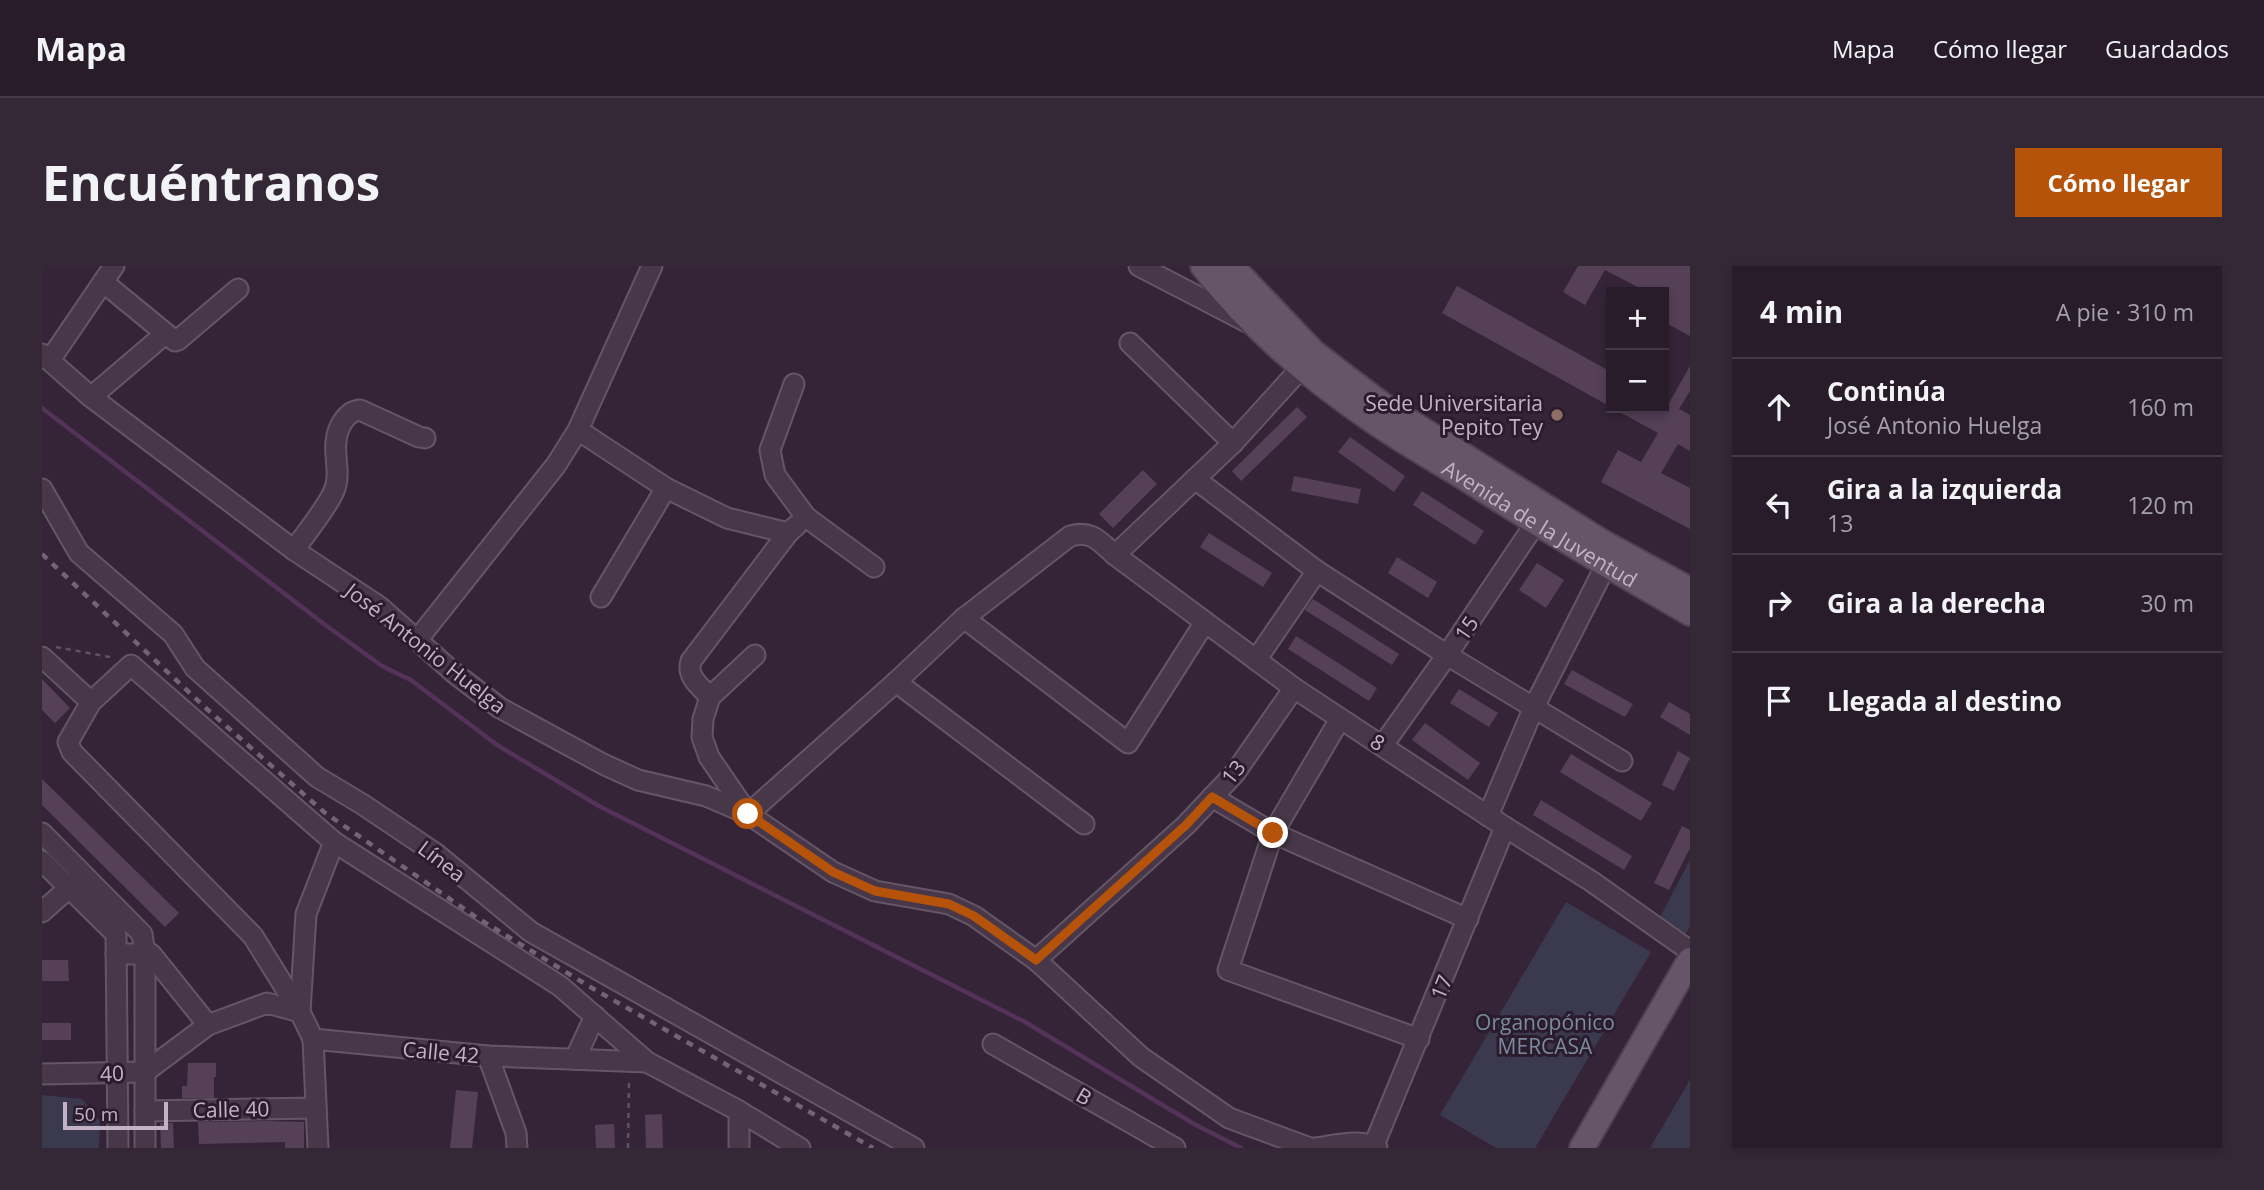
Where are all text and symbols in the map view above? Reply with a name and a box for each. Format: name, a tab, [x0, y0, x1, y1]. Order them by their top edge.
text: Mapa	[35, 26, 127, 71]
text: Mapa	[1832, 32, 1895, 65]
text: Cómo llegar	[1933, 32, 2067, 65]
text: Guardados	[2105, 32, 2229, 65]
button: Cómo llegar	[2015, 148, 2222, 217]
text: Encuéntranos	[42, 149, 380, 215]
map controls	[1606, 287, 1669, 413]
button: +	[1606, 287, 1669, 350]
text: 4 min	[1760, 291, 1843, 332]
text: A pie · 310 m	[2056, 296, 2194, 328]
button: −	[1606, 350, 1669, 413]
text: Continúa	[1827, 373, 1946, 409]
icon: ahead	[1760, 388, 1798, 426]
place label: Sede Universitaria Pepito Tey	[1365, 389, 1543, 441]
text: 160 m	[2127, 391, 2194, 423]
marker: Sede Universitaria Pepito Tey	[1549, 407, 1565, 423]
text: José Antonio Huelga	[1827, 409, 2042, 441]
street label: Avenida de la Juventud	[1438, 454, 1643, 594]
text: Gira a la izquierda	[1827, 471, 2062, 507]
icon: left	[1760, 486, 1798, 524]
text: 120 m	[2127, 489, 2194, 521]
text: 13	[1827, 507, 1853, 539]
street label: José Antonio Huelga	[338, 575, 512, 720]
icon: right	[1760, 584, 1798, 622]
text: Gira a la derecha	[1827, 585, 2046, 621]
text: 30 m	[2140, 587, 2194, 619]
street label: 15	[1448, 610, 1484, 646]
icon: arrive	[1760, 682, 1798, 720]
text: Llegada al destino	[1827, 683, 2062, 719]
street label: 8	[1365, 727, 1391, 757]
street label: 13	[1215, 754, 1251, 790]
route start	[732, 798, 763, 829]
route end	[1257, 817, 1288, 848]
street label: Línea	[413, 834, 471, 888]
street label: 17	[1424, 971, 1458, 1003]
park label: Organopónico MERCASA	[1475, 1008, 1615, 1060]
street label: Calle 42	[402, 1035, 480, 1069]
street label: 40	[100, 1059, 124, 1087]
street label: B	[1071, 1080, 1097, 1112]
street label: Calle 40	[192, 1094, 270, 1124]
scale bar	[63, 1099, 168, 1131]
text: 50 m	[74, 1101, 118, 1127]

